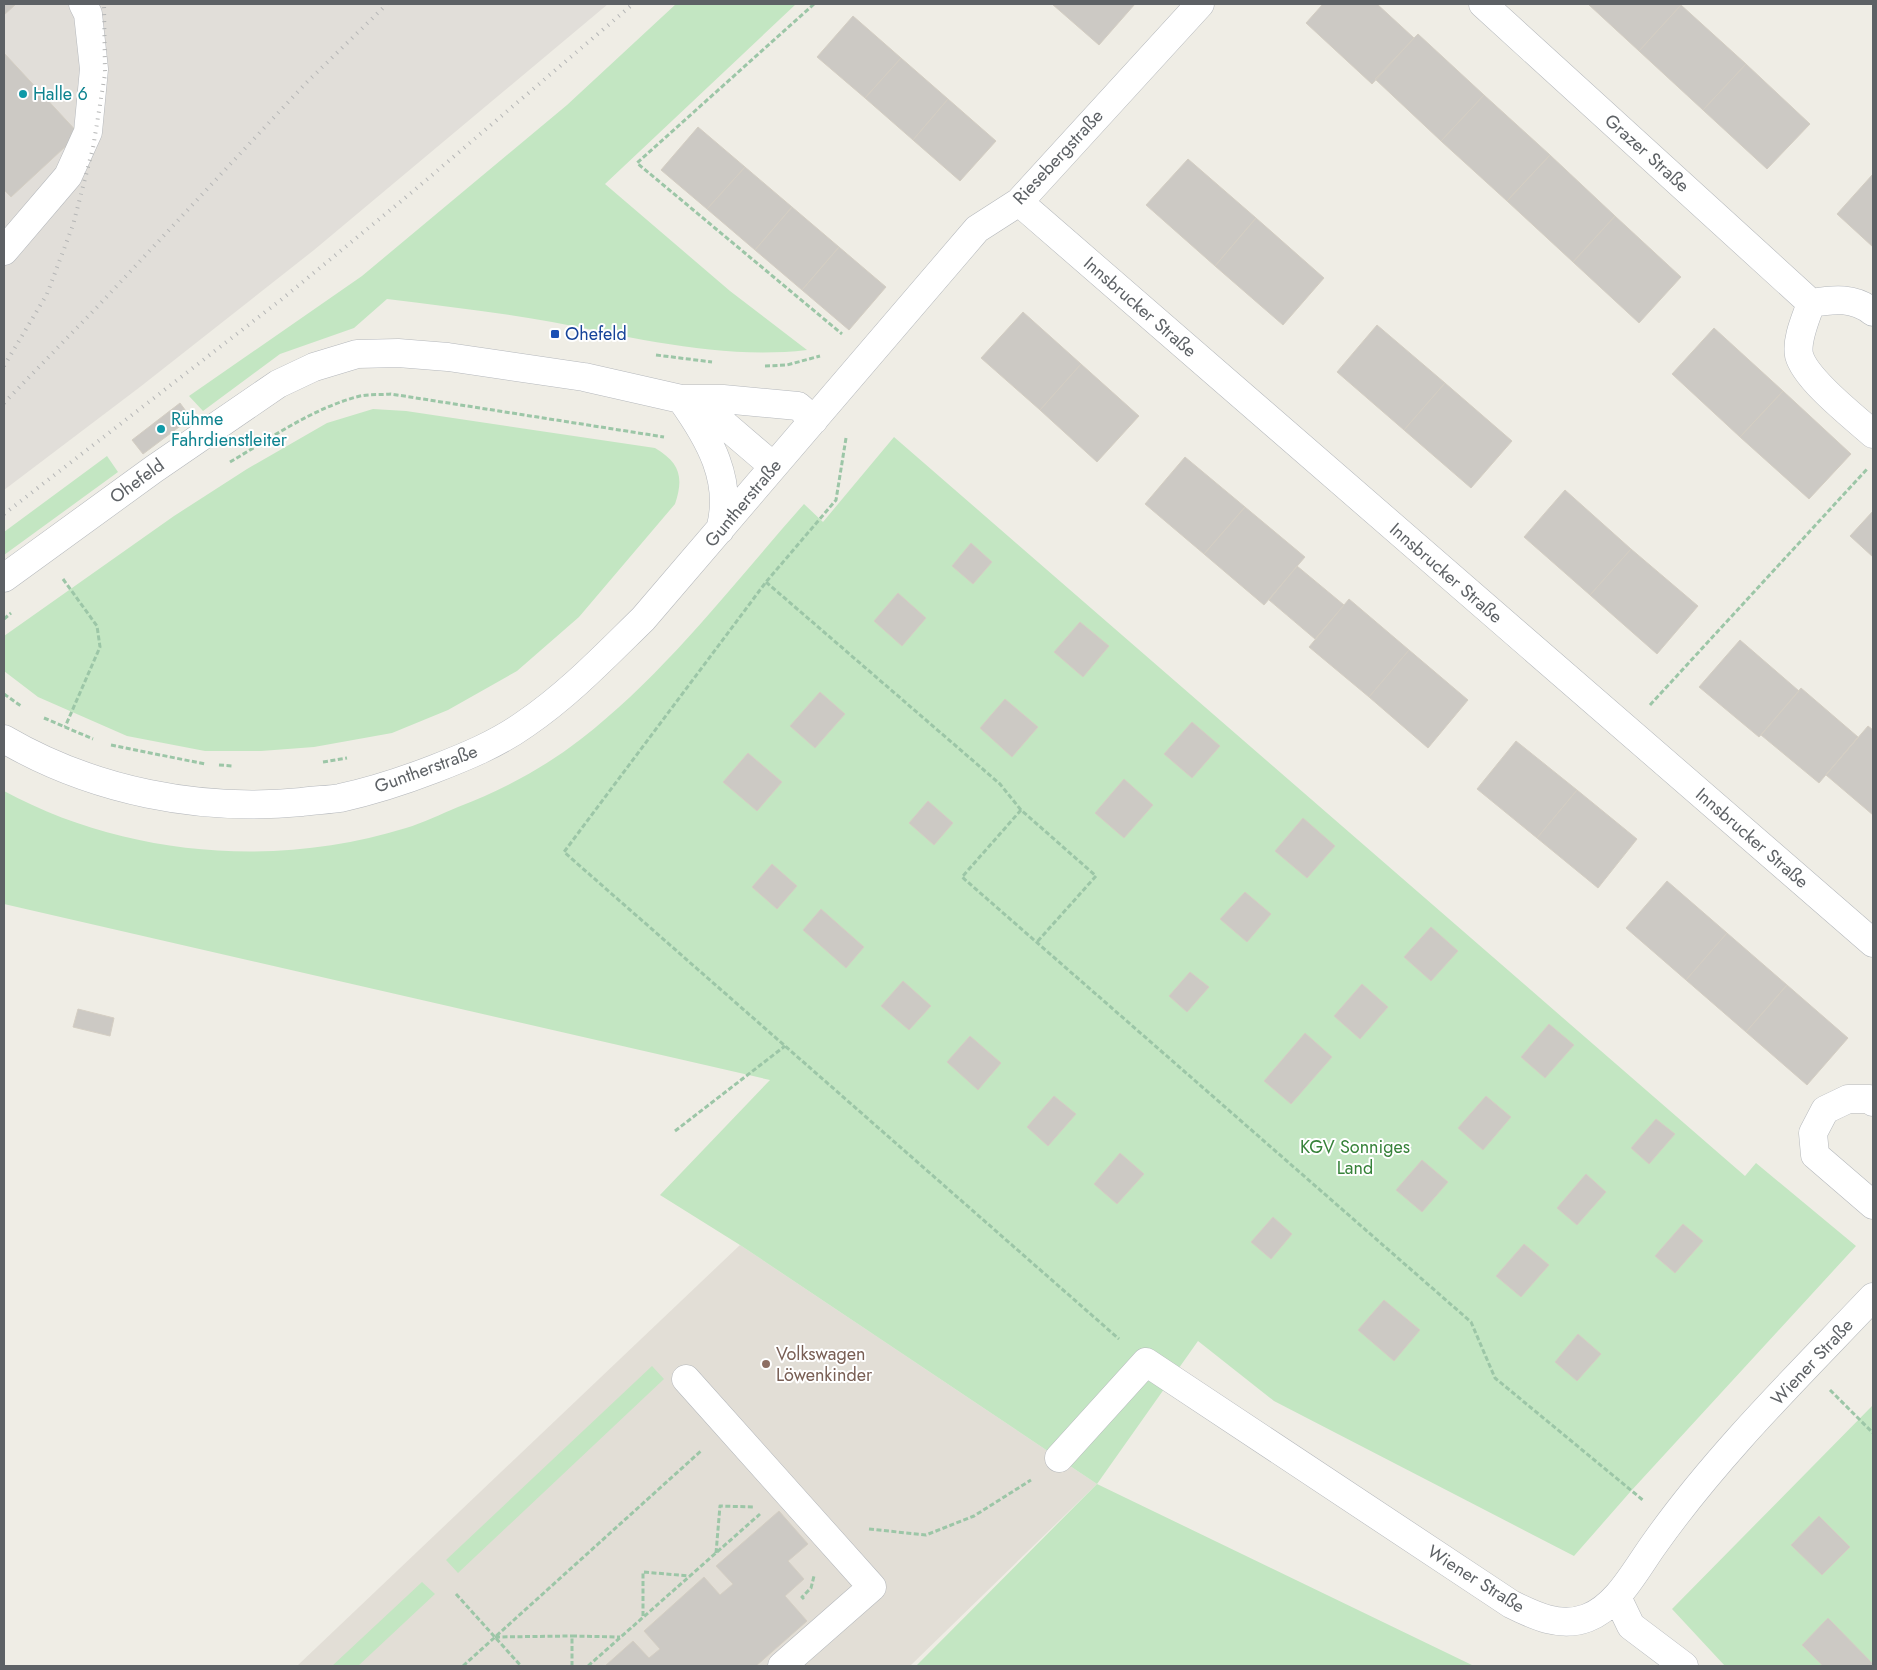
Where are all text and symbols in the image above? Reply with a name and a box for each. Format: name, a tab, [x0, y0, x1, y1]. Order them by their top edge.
place label: Halle 6	[33, 81, 88, 107]
marker: Halle 6	[17, 88, 29, 100]
street label: Riesebergstraße	[1007, 103, 1109, 211]
street label: Grazer Straße	[1599, 108, 1695, 198]
street label: Innsbrucker Straße	[1078, 251, 1202, 363]
place label: Ohefeld	[565, 321, 627, 347]
marker: Ohefeld	[549, 328, 561, 340]
place label: Rühme Fahrdienstleiter	[171, 406, 288, 453]
marker: Rühme Fahrdienstleiter	[155, 423, 167, 435]
street label: Ohefeld	[104, 452, 170, 510]
street label: Guntherstraße	[698, 453, 788, 553]
street label: Innsbrucker Straße	[1384, 517, 1508, 629]
street label: Guntherstraße	[371, 738, 481, 800]
street label: Innsbrucker Straße	[1690, 782, 1814, 894]
park label: KGV Sonniges Land	[1300, 1134, 1410, 1181]
street label: Wiener Straße	[1765, 1313, 1859, 1411]
place label: Volkswagen Löwenkinder	[776, 1341, 873, 1388]
marker: Volkswagen Löwenkinder	[760, 1358, 772, 1370]
street label: Wiener Straße	[1422, 1539, 1530, 1619]

